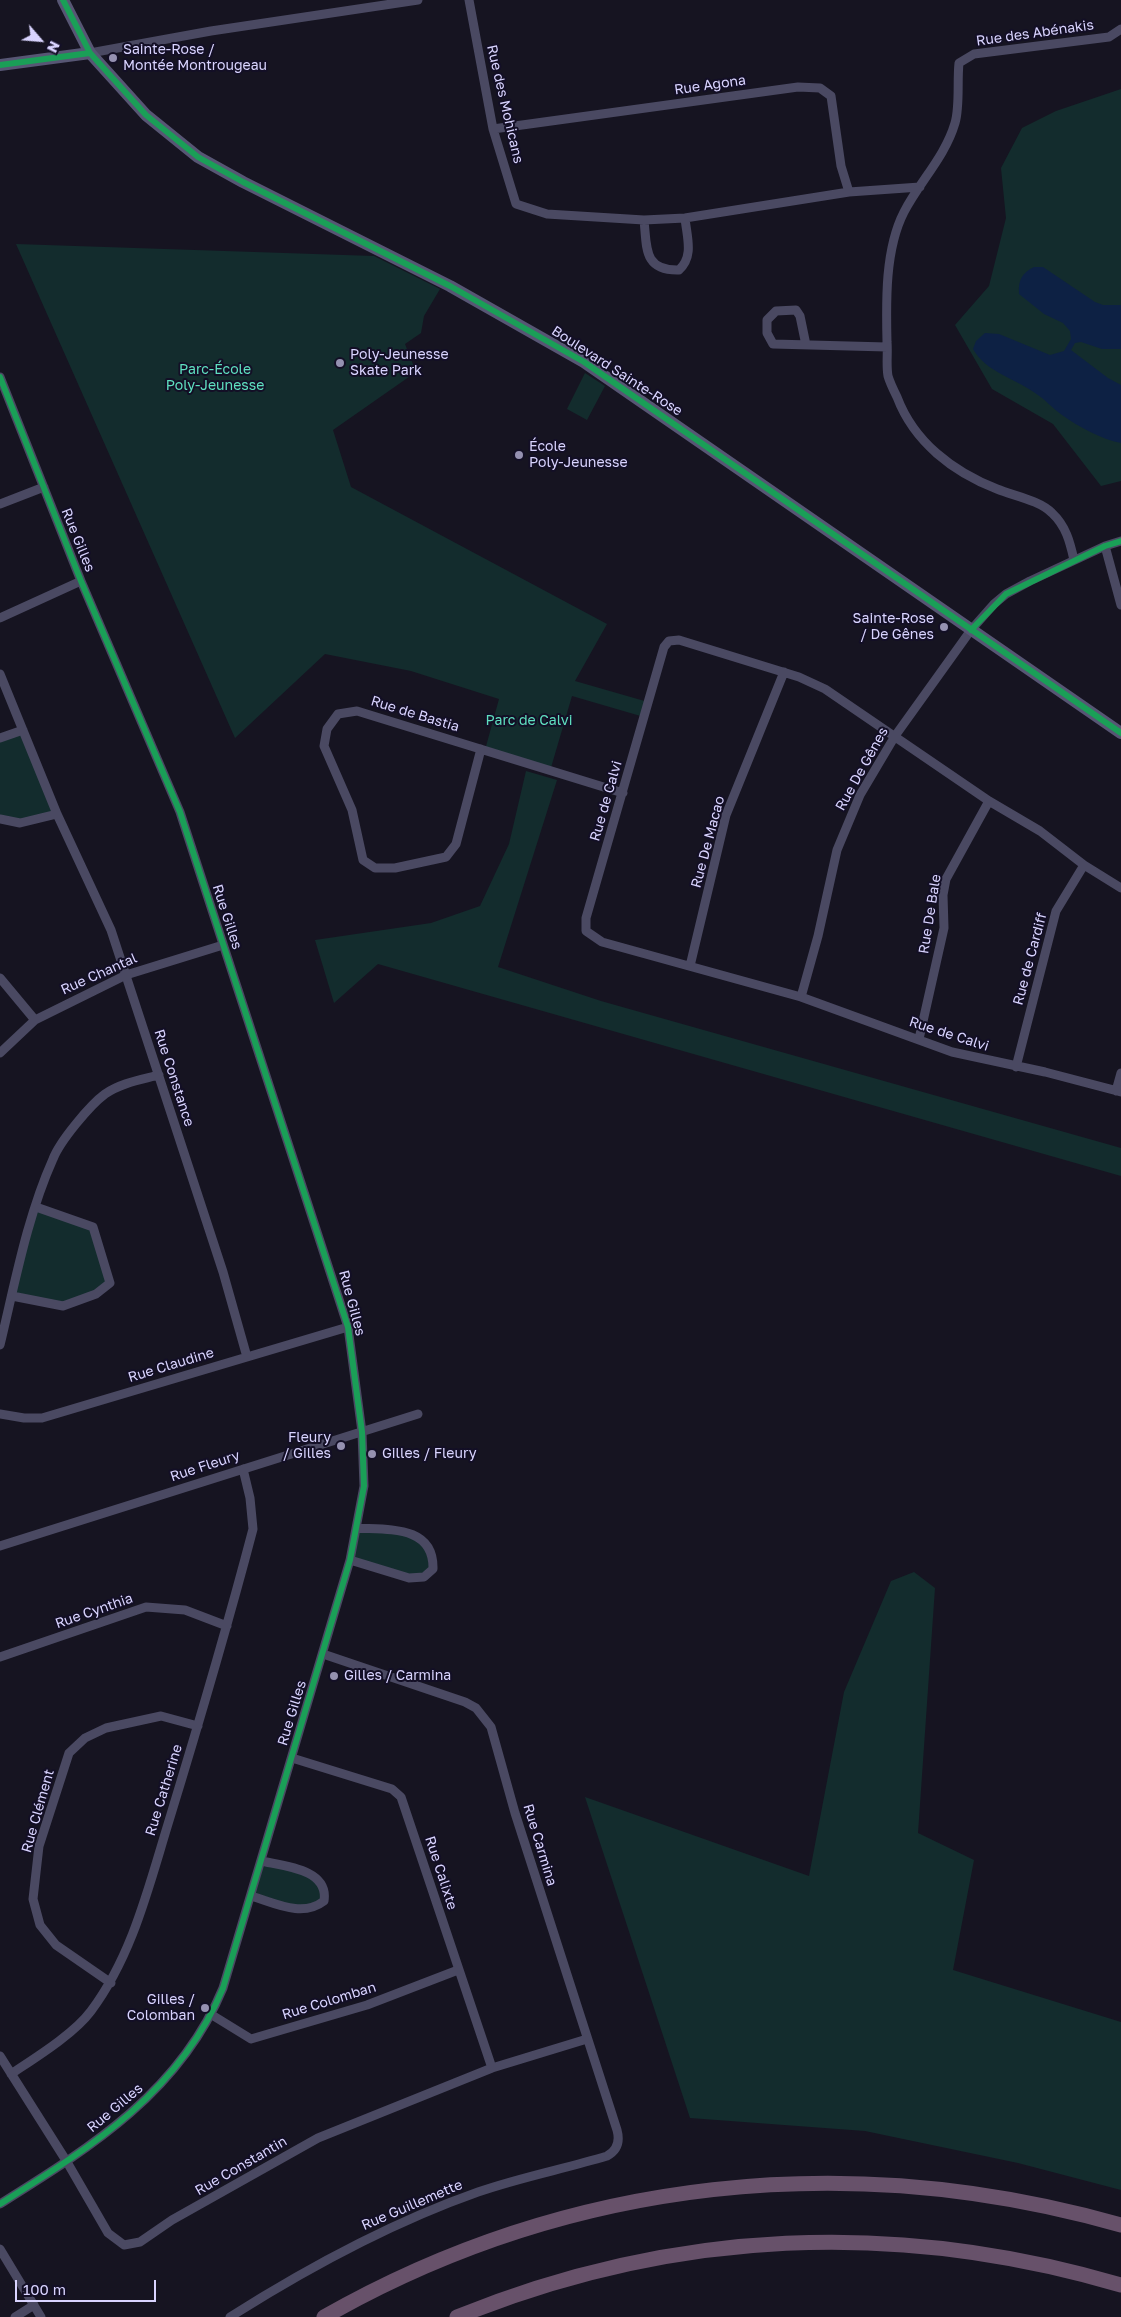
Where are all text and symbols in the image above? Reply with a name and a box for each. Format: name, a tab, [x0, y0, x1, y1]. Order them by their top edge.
north arrow	[15, 15, 65, 65]
street label: Rue des Abénakis	[975, 16, 1095, 50]
text: N	[44, 38, 64, 56]
place label: Sainte-Rose / Montée Montrougeau	[123, 42, 267, 74]
street label: Rue des Mohicans	[483, 43, 527, 165]
marker: Sainte-Rose / Montée Montrougeau	[107, 52, 119, 64]
street label: Rue Agona	[673, 72, 747, 98]
street label: Boulevard Sainte-Rose	[548, 322, 686, 420]
place label: Poly-Jeunesse Skate Park	[350, 347, 449, 380]
marker: Poly-Jeunesse Skate Park	[334, 357, 346, 369]
park label: Parc-École Poly-Jeunesse	[166, 362, 264, 394]
place label: École Poly-Jeunesse	[529, 439, 628, 472]
marker: École Poly-Jeunesse	[513, 449, 525, 461]
street label: Rue Gilles	[58, 506, 98, 574]
place label: Sainte-Rose / De Gênes	[853, 611, 934, 644]
marker: Sainte-Rose / De Gênes	[938, 621, 950, 633]
street label: Rue de Bastia	[369, 693, 461, 735]
park label: Parc de Calvi	[486, 713, 572, 729]
street label: Rue De Gênes	[832, 724, 892, 814]
street label: Rue de Calvi	[587, 759, 625, 843]
street label: Rue De Macao	[688, 794, 728, 890]
street label: Rue De Bale	[915, 873, 945, 955]
street label: Rue Gilles	[209, 882, 245, 952]
street label: Rue de Cardiff	[1010, 911, 1050, 1007]
street label: Rue Chantal	[58, 950, 140, 998]
street label: Rue de Calvi	[907, 1013, 991, 1055]
street label: Rue Constance	[150, 1027, 198, 1129]
street label: Rue Gilles	[335, 1268, 369, 1338]
street label: Rue Claudine	[126, 1344, 216, 1386]
place label: Fleury / Gilles	[283, 1430, 331, 1462]
marker: Fleury / Gilles	[335, 1440, 347, 1452]
place label: Gilles / Fleury	[382, 1446, 477, 1462]
street label: Rue Fleury	[168, 1447, 242, 1485]
marker: Gilles / Fleury	[366, 1448, 378, 1460]
street label: Rue Cynthia	[53, 1590, 135, 1632]
place label: Gilles / Carmina	[344, 1668, 451, 1684]
marker: Gilles / Carmina	[328, 1670, 340, 1682]
street label: Rue Gilles	[274, 1678, 310, 1748]
street label: Rue Catherine	[142, 1742, 186, 1838]
street label: Rue Clément	[18, 1767, 58, 1855]
street label: Rue Carmina	[520, 1802, 560, 1888]
street label: Rue Calixte	[421, 1834, 461, 1912]
street label: Rue Colomban	[280, 1979, 378, 2023]
place label: Gilles / Colomban	[127, 1992, 195, 2024]
marker: Gilles / Colomban	[199, 2002, 211, 2014]
street label: Rue Gilles	[84, 2080, 146, 2136]
street label: Rue Constantin	[192, 2133, 290, 2199]
street label: Rue Guillemette	[359, 2176, 465, 2234]
scale bar	[18, 2270, 159, 2302]
text: 100 m	[23, 2280, 66, 2298]

